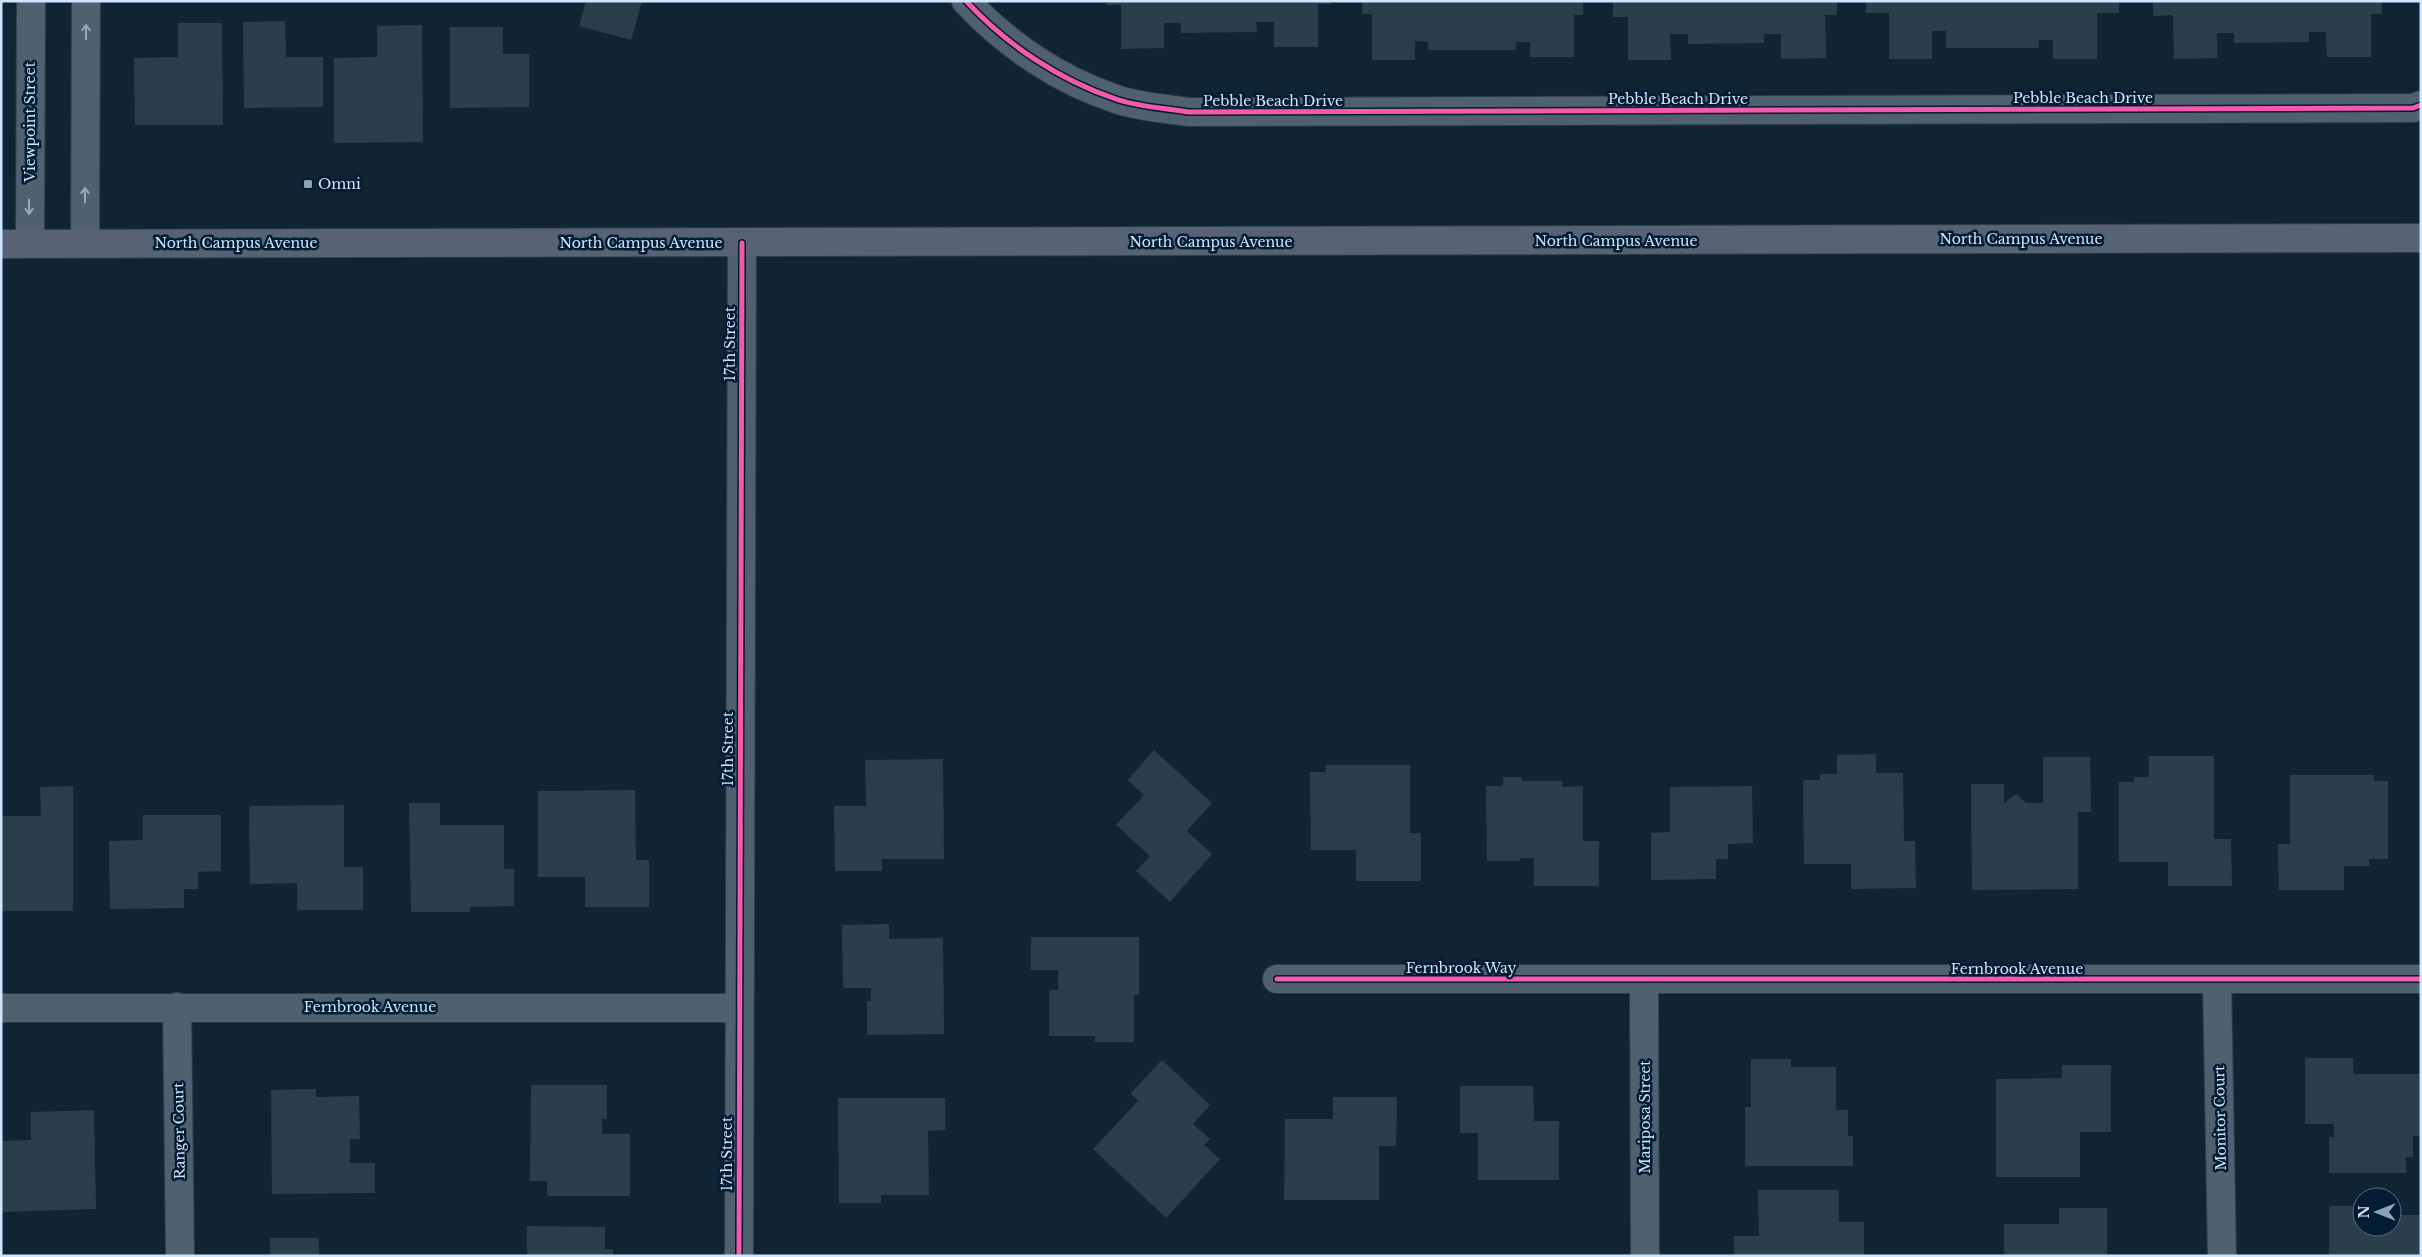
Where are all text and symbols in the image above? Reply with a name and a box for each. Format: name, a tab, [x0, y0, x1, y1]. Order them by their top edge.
one-way arrow	[81, 24, 91, 40]
street label: Viewpoint Street	[21, 61, 39, 183]
street label: Pebble Beach Drive	[2013, 89, 2153, 107]
street label: Pebble Beach Drive	[1608, 90, 1748, 108]
street label: Pebble Beach Drive	[1203, 92, 1343, 110]
place label: Omni	[318, 175, 361, 193]
marker: Omni	[302, 178, 314, 190]
one-way arrow	[80, 187, 90, 203]
one-way arrow	[24, 199, 34, 215]
street label: North Campus Avenue	[1940, 230, 2103, 248]
street label: North Campus Avenue	[1535, 232, 1698, 250]
street label: North Campus Avenue	[1130, 233, 1293, 251]
street label: North Campus Avenue	[155, 234, 318, 252]
street label: North Campus Avenue	[560, 234, 723, 252]
street label: 17th Street	[721, 306, 739, 381]
street label: 17th Street	[719, 711, 737, 786]
street label: Fernbrook Way	[1406, 959, 1516, 977]
street label: Fernbrook Avenue	[1951, 960, 2083, 978]
street label: Fernbrook Avenue	[304, 998, 436, 1016]
street label: Mariposa Street	[1636, 1060, 1654, 1174]
street label: Monitor Court	[2210, 1065, 2230, 1171]
street label: Ranger Court	[169, 1082, 189, 1180]
street label: 17th Street	[718, 1116, 736, 1191]
north arrow	[2352, 1187, 2402, 1237]
text: N	[2355, 1205, 2373, 1219]

